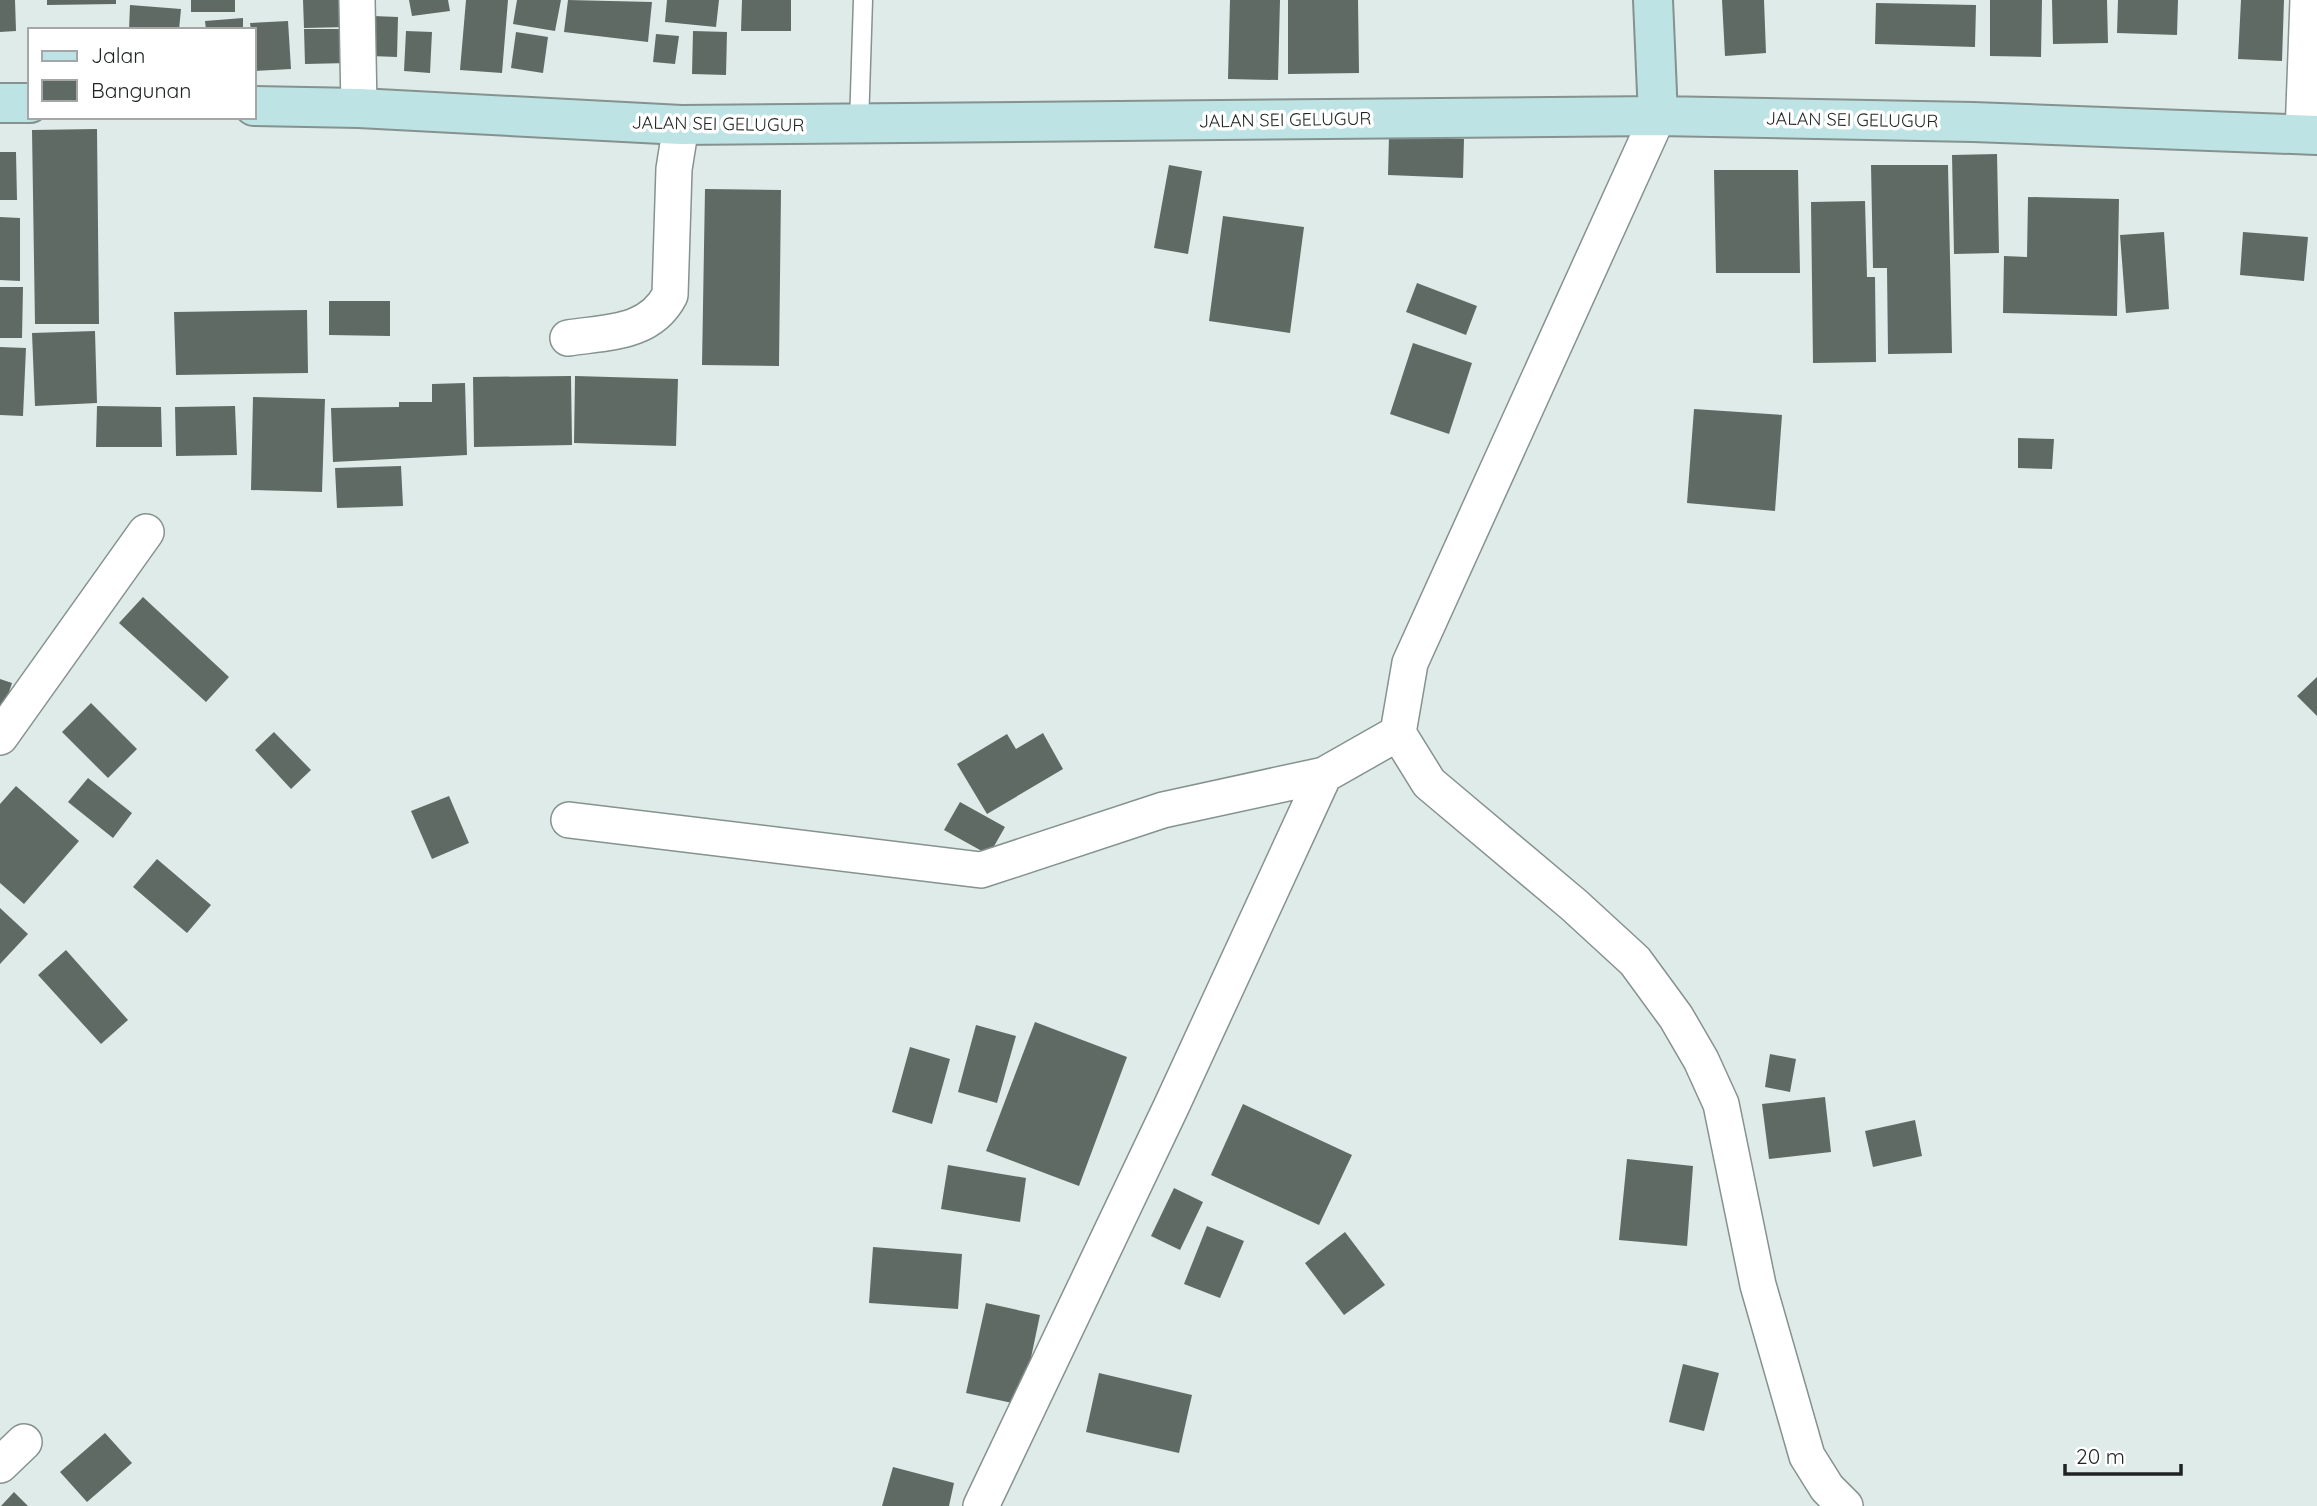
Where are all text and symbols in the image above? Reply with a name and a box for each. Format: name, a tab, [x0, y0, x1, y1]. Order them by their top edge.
legend	[28, 28, 256, 119]
text: Jalan	[91, 42, 145, 68]
text: Bangunan	[91, 77, 191, 103]
street label: JALAN SEI GELUGUR	[1198, 106, 1372, 133]
street label: JALAN SEI GELUGUR	[1765, 106, 1939, 133]
street label: JALAN SEI GELUGUR	[631, 110, 805, 137]
scale bar	[2065, 1432, 2180, 1476]
text: 20 m	[2076, 1443, 2125, 1469]

